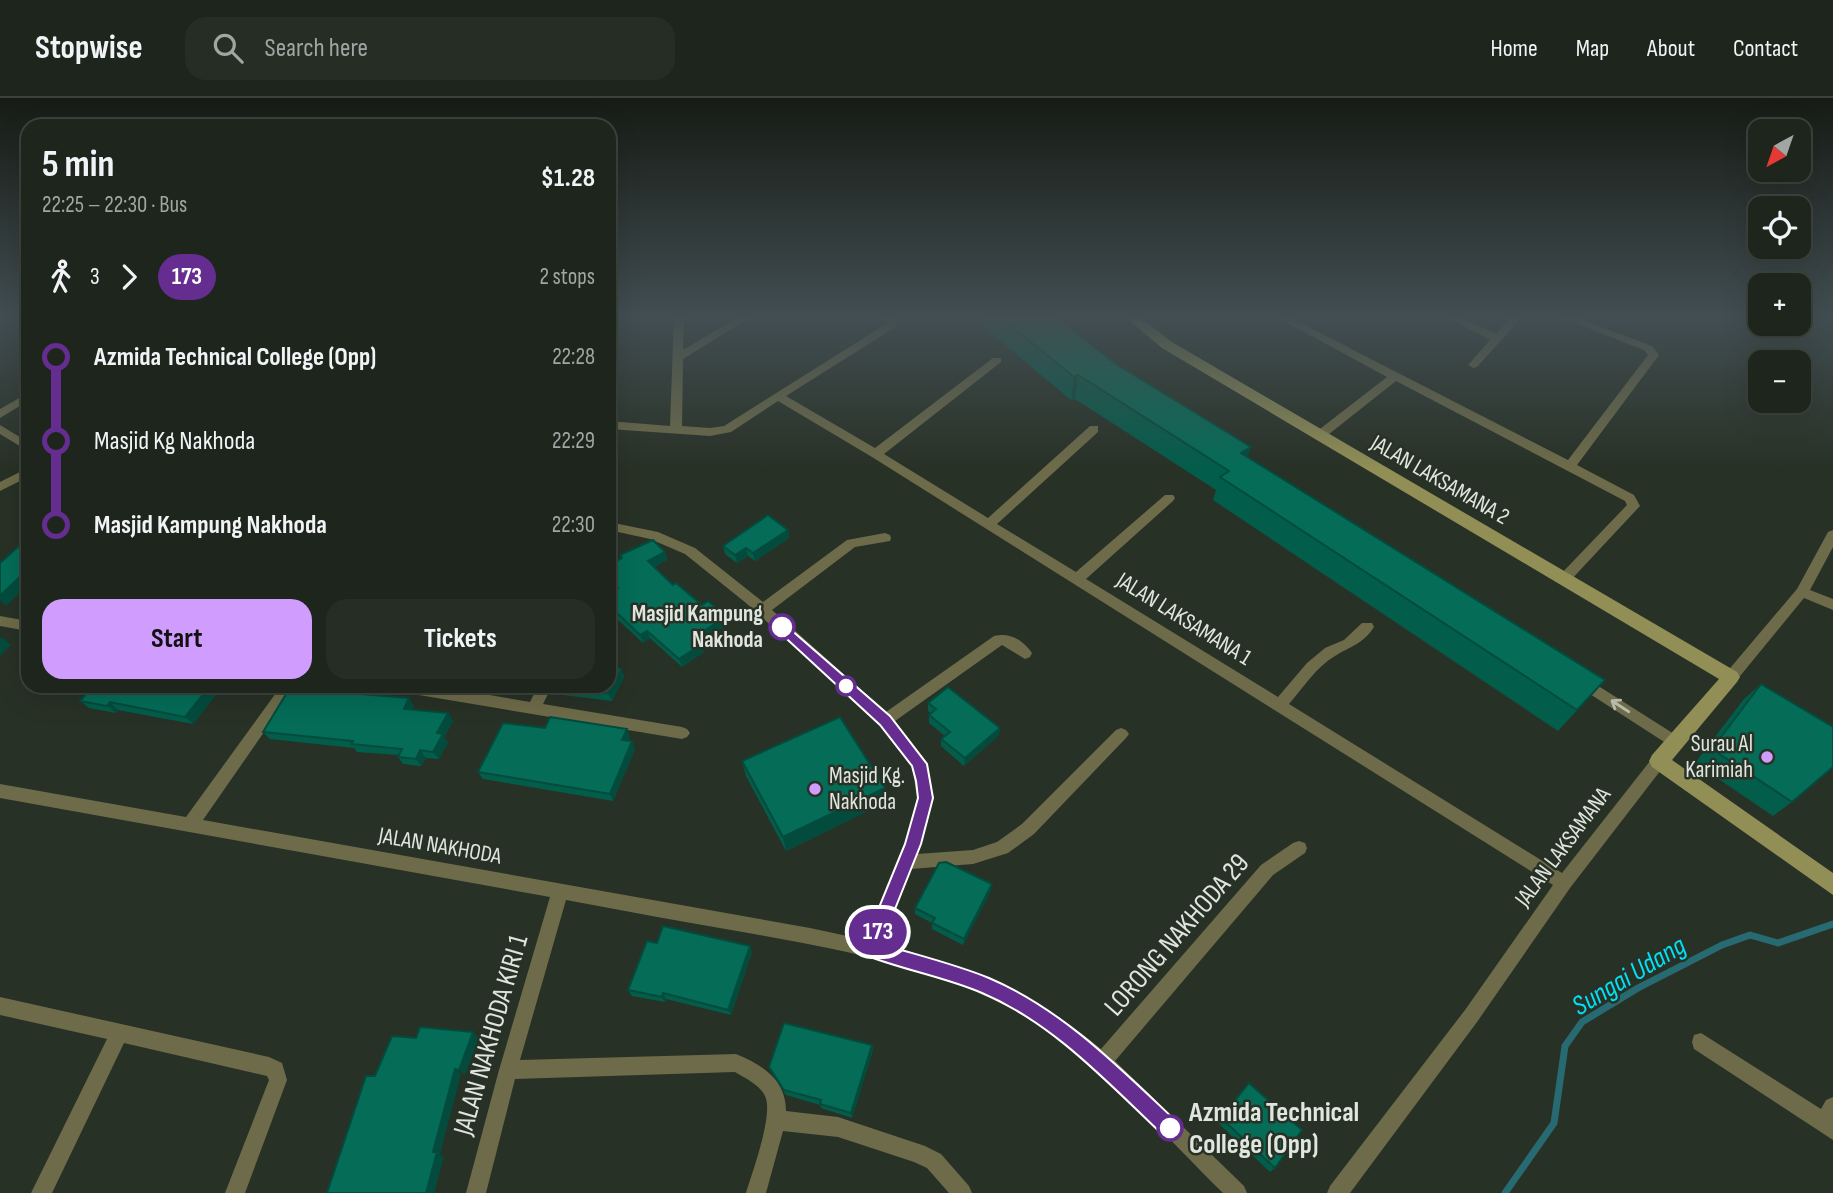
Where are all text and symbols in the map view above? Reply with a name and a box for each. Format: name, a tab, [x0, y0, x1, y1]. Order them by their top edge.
search box	[185, 17, 675, 80]
text: Stopwise	[35, 28, 143, 68]
icon: search	[209, 29, 247, 67]
text: Search here	[265, 33, 368, 64]
text: Home	[1490, 34, 1538, 63]
text: Map	[1576, 34, 1609, 63]
text: About	[1647, 34, 1695, 63]
text: Contact	[1733, 34, 1798, 63]
north arrow	[1748, 119, 1811, 182]
map controls	[1748, 119, 1811, 413]
text: 5 min	[42, 142, 114, 187]
text: $1.28	[541, 163, 595, 194]
text: 22:25 – 22:30 · Bus	[42, 191, 187, 219]
button: locate	[1748, 196, 1811, 259]
icon: walk	[42, 258, 80, 296]
icon: forward	[110, 258, 148, 296]
text: 173	[172, 262, 202, 291]
text: 3	[90, 263, 100, 291]
text: 2 stops	[539, 263, 595, 291]
button: +	[1748, 273, 1811, 336]
text: Azmida Technical College (Opp)	[94, 342, 376, 373]
text: 22:28	[552, 343, 595, 371]
button: −	[1748, 350, 1811, 413]
text: Masjid Kg Nakhoda	[94, 426, 255, 457]
text: 22:29	[552, 427, 595, 455]
street label: JALAN LAKSAMANA 2	[1365, 429, 1514, 531]
text: Masjid Kampung Nakhoda	[94, 510, 327, 541]
text: 22:30	[552, 511, 595, 539]
street label: JALAN LAKSAMANA 1	[1110, 566, 1257, 672]
button: Start	[42, 599, 312, 679]
button: Tickets	[326, 599, 595, 679]
place label: Masjid Kampung Nakhoda	[632, 600, 763, 654]
marker: Masjid Kampung Nakhoda	[769, 614, 795, 640]
unlabelled marker	[836, 676, 856, 696]
one-way arrow	[1610, 698, 1630, 712]
place label: Surau Al Karimiah	[1685, 730, 1753, 784]
marker: Surau Al Karimiah	[1759, 749, 1775, 765]
place label: Masjid Kg. Nakhoda	[829, 762, 905, 816]
marker: Masjid Kg. Nakhoda	[807, 781, 823, 797]
street label: JALAN LAKSAMANA	[1508, 782, 1617, 913]
street label: JALAN NAKHODA	[375, 821, 504, 871]
street label: LORONG NAKHODA 29	[1098, 847, 1256, 1023]
line badge: 173	[838, 909, 918, 955]
text: 173	[863, 917, 893, 946]
water label: Sungai Udang	[1566, 929, 1692, 1023]
street label: JALAN NAKHODA KIRI 1	[446, 931, 535, 1140]
place label: Azmida Technical College (Opp)	[1188, 1096, 1359, 1161]
marker: Azmida Technical College (Opp)	[1157, 1115, 1183, 1141]

